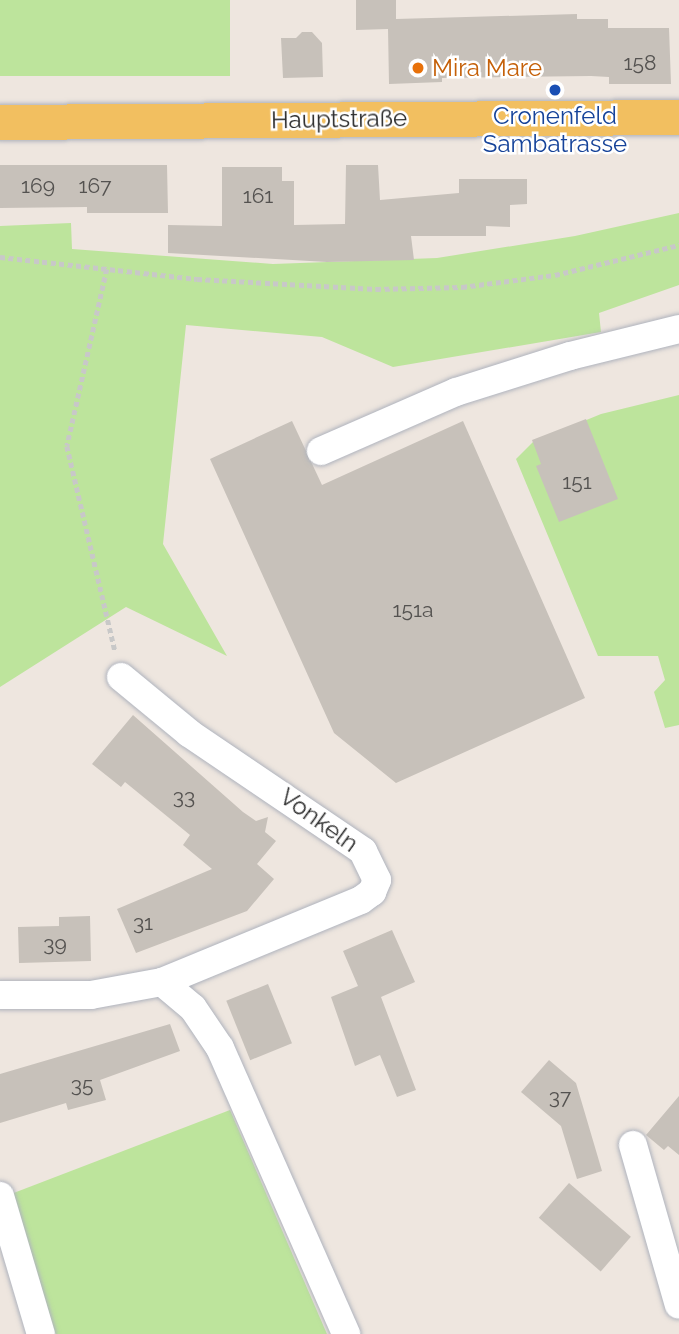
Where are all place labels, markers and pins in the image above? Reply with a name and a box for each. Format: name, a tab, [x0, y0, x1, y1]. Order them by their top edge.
place label: Mira Mare	[432, 54, 542, 82]
marker: Mira Mare	[410, 60, 426, 76]
marker: Cronenfeld Sambatrasse	[547, 82, 563, 98]
place label: Cronenfeld Sambatrasse	[483, 102, 627, 158]

